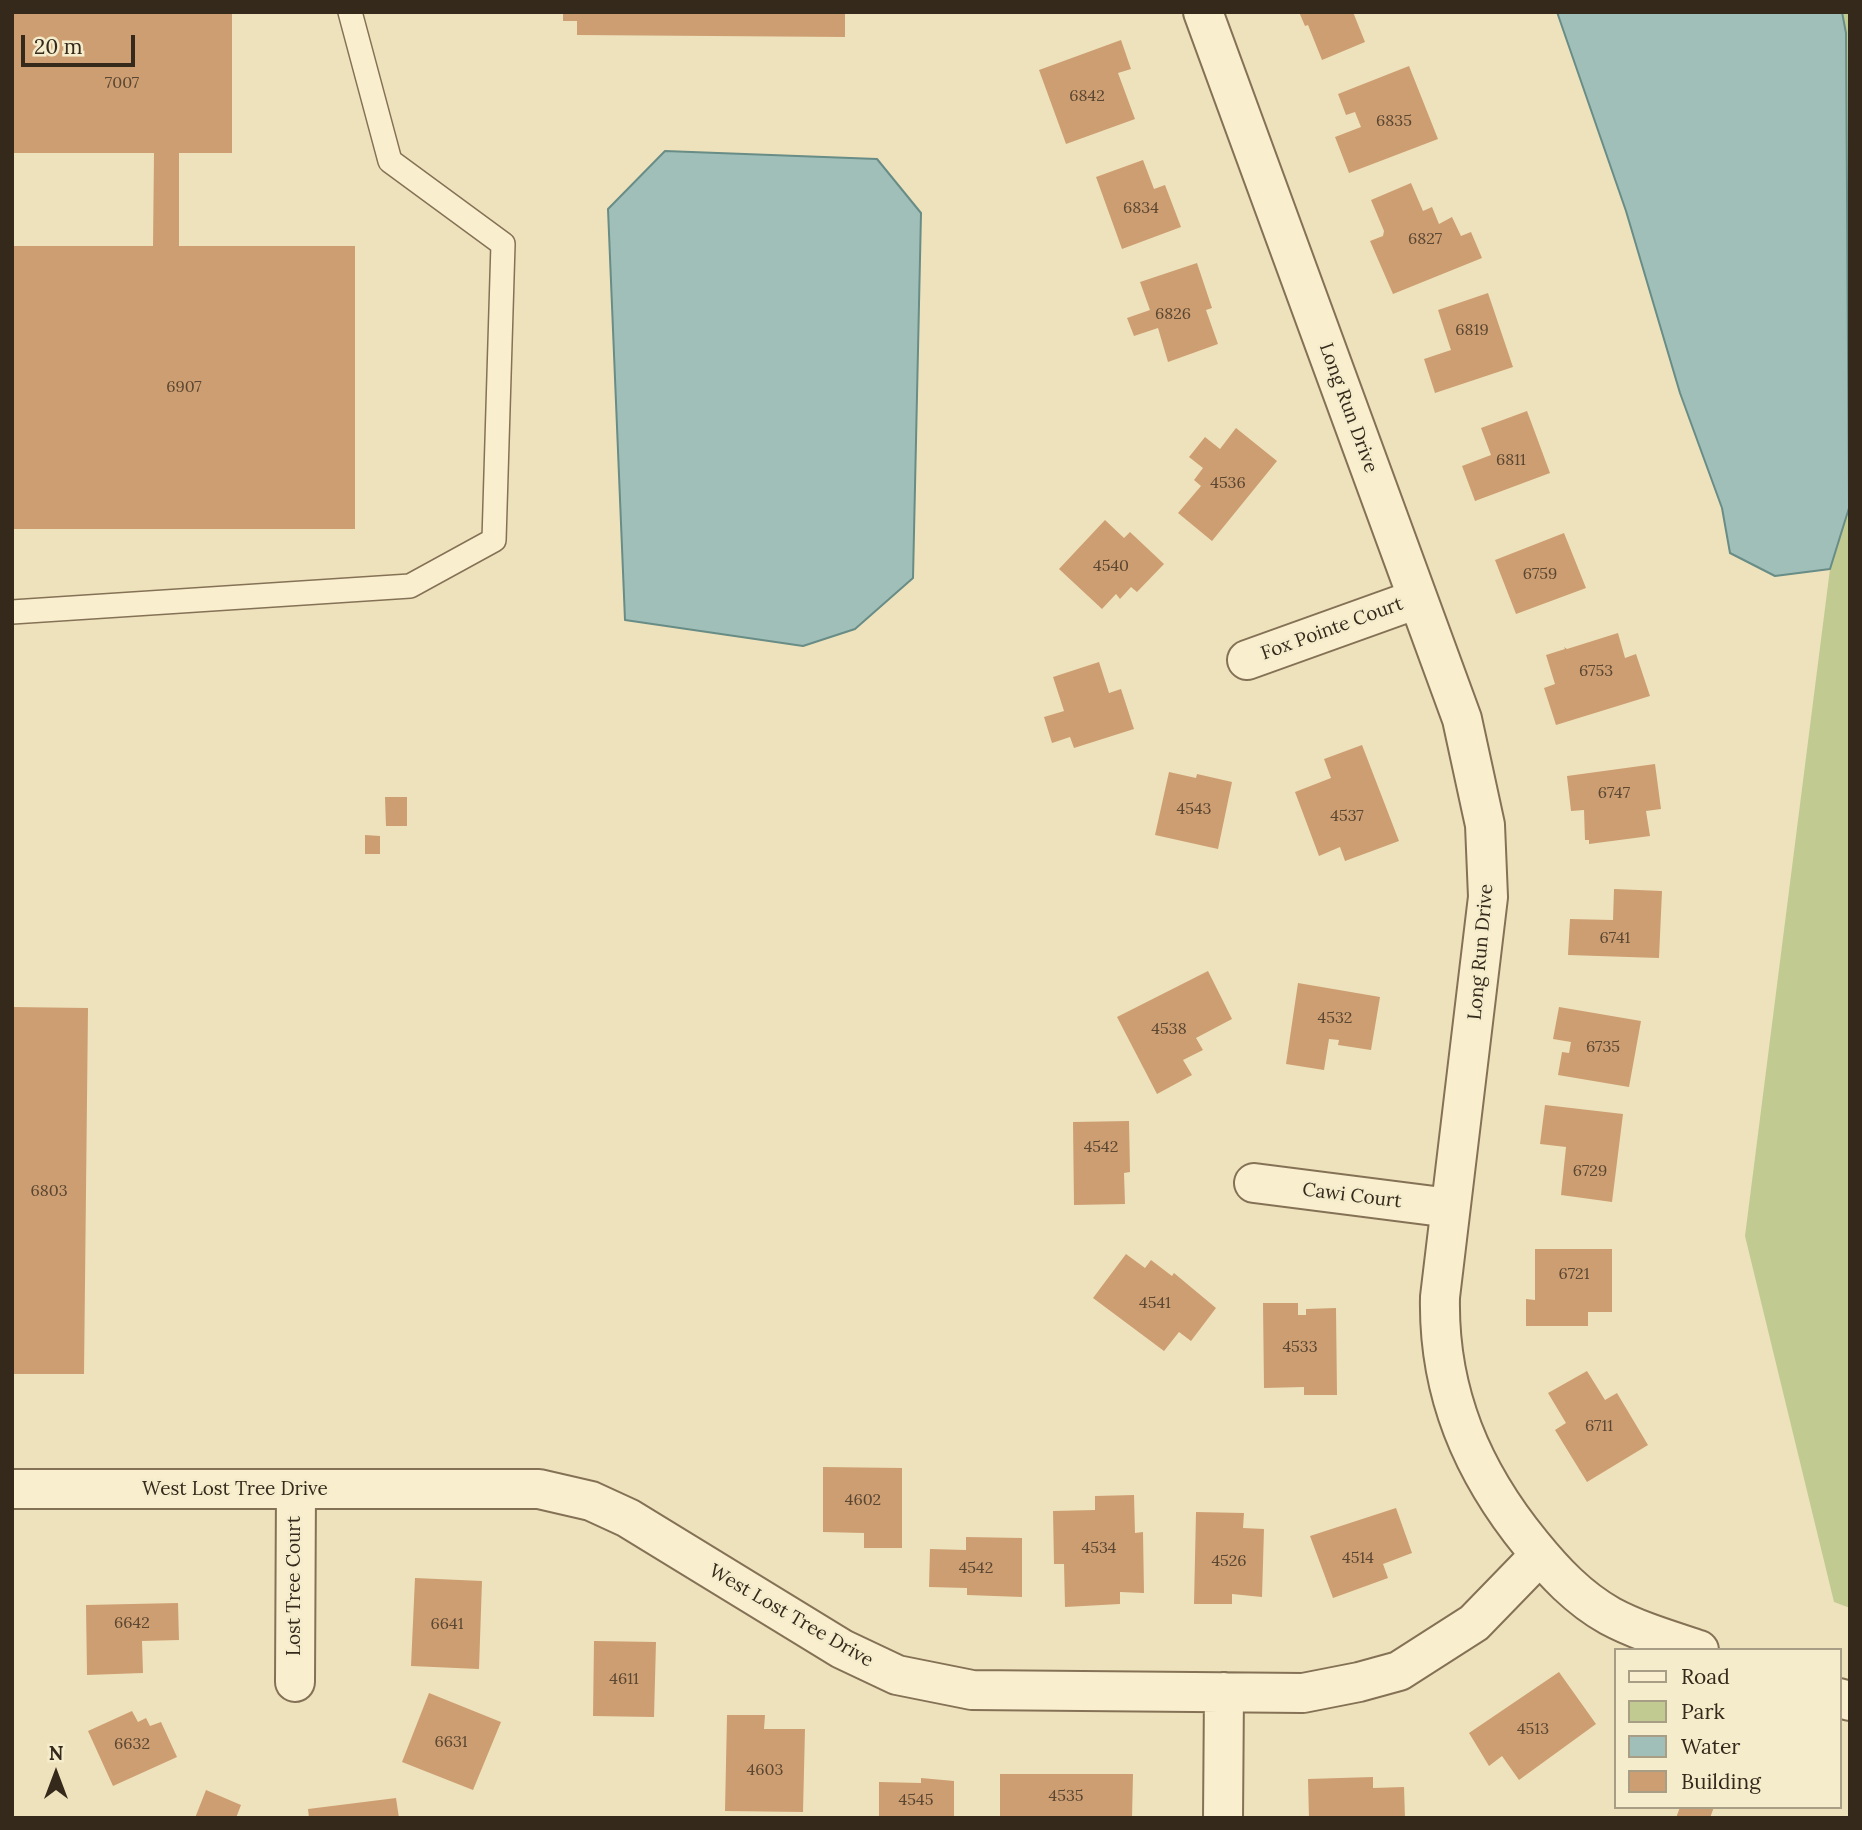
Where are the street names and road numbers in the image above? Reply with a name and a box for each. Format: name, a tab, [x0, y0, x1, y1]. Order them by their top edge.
street label: Long Run Drive	[1314, 340, 1382, 476]
street label: Fox Pointe Court	[1258, 593, 1406, 665]
street label: Long Run Drive	[1464, 883, 1498, 1021]
street label: Cawi Court	[1301, 1179, 1403, 1213]
street label: West Lost Tree Drive	[142, 1479, 328, 1501]
street label: Lost Tree Court	[284, 1516, 306, 1656]
street label: West Lost Tree Drive	[705, 1560, 877, 1672]

